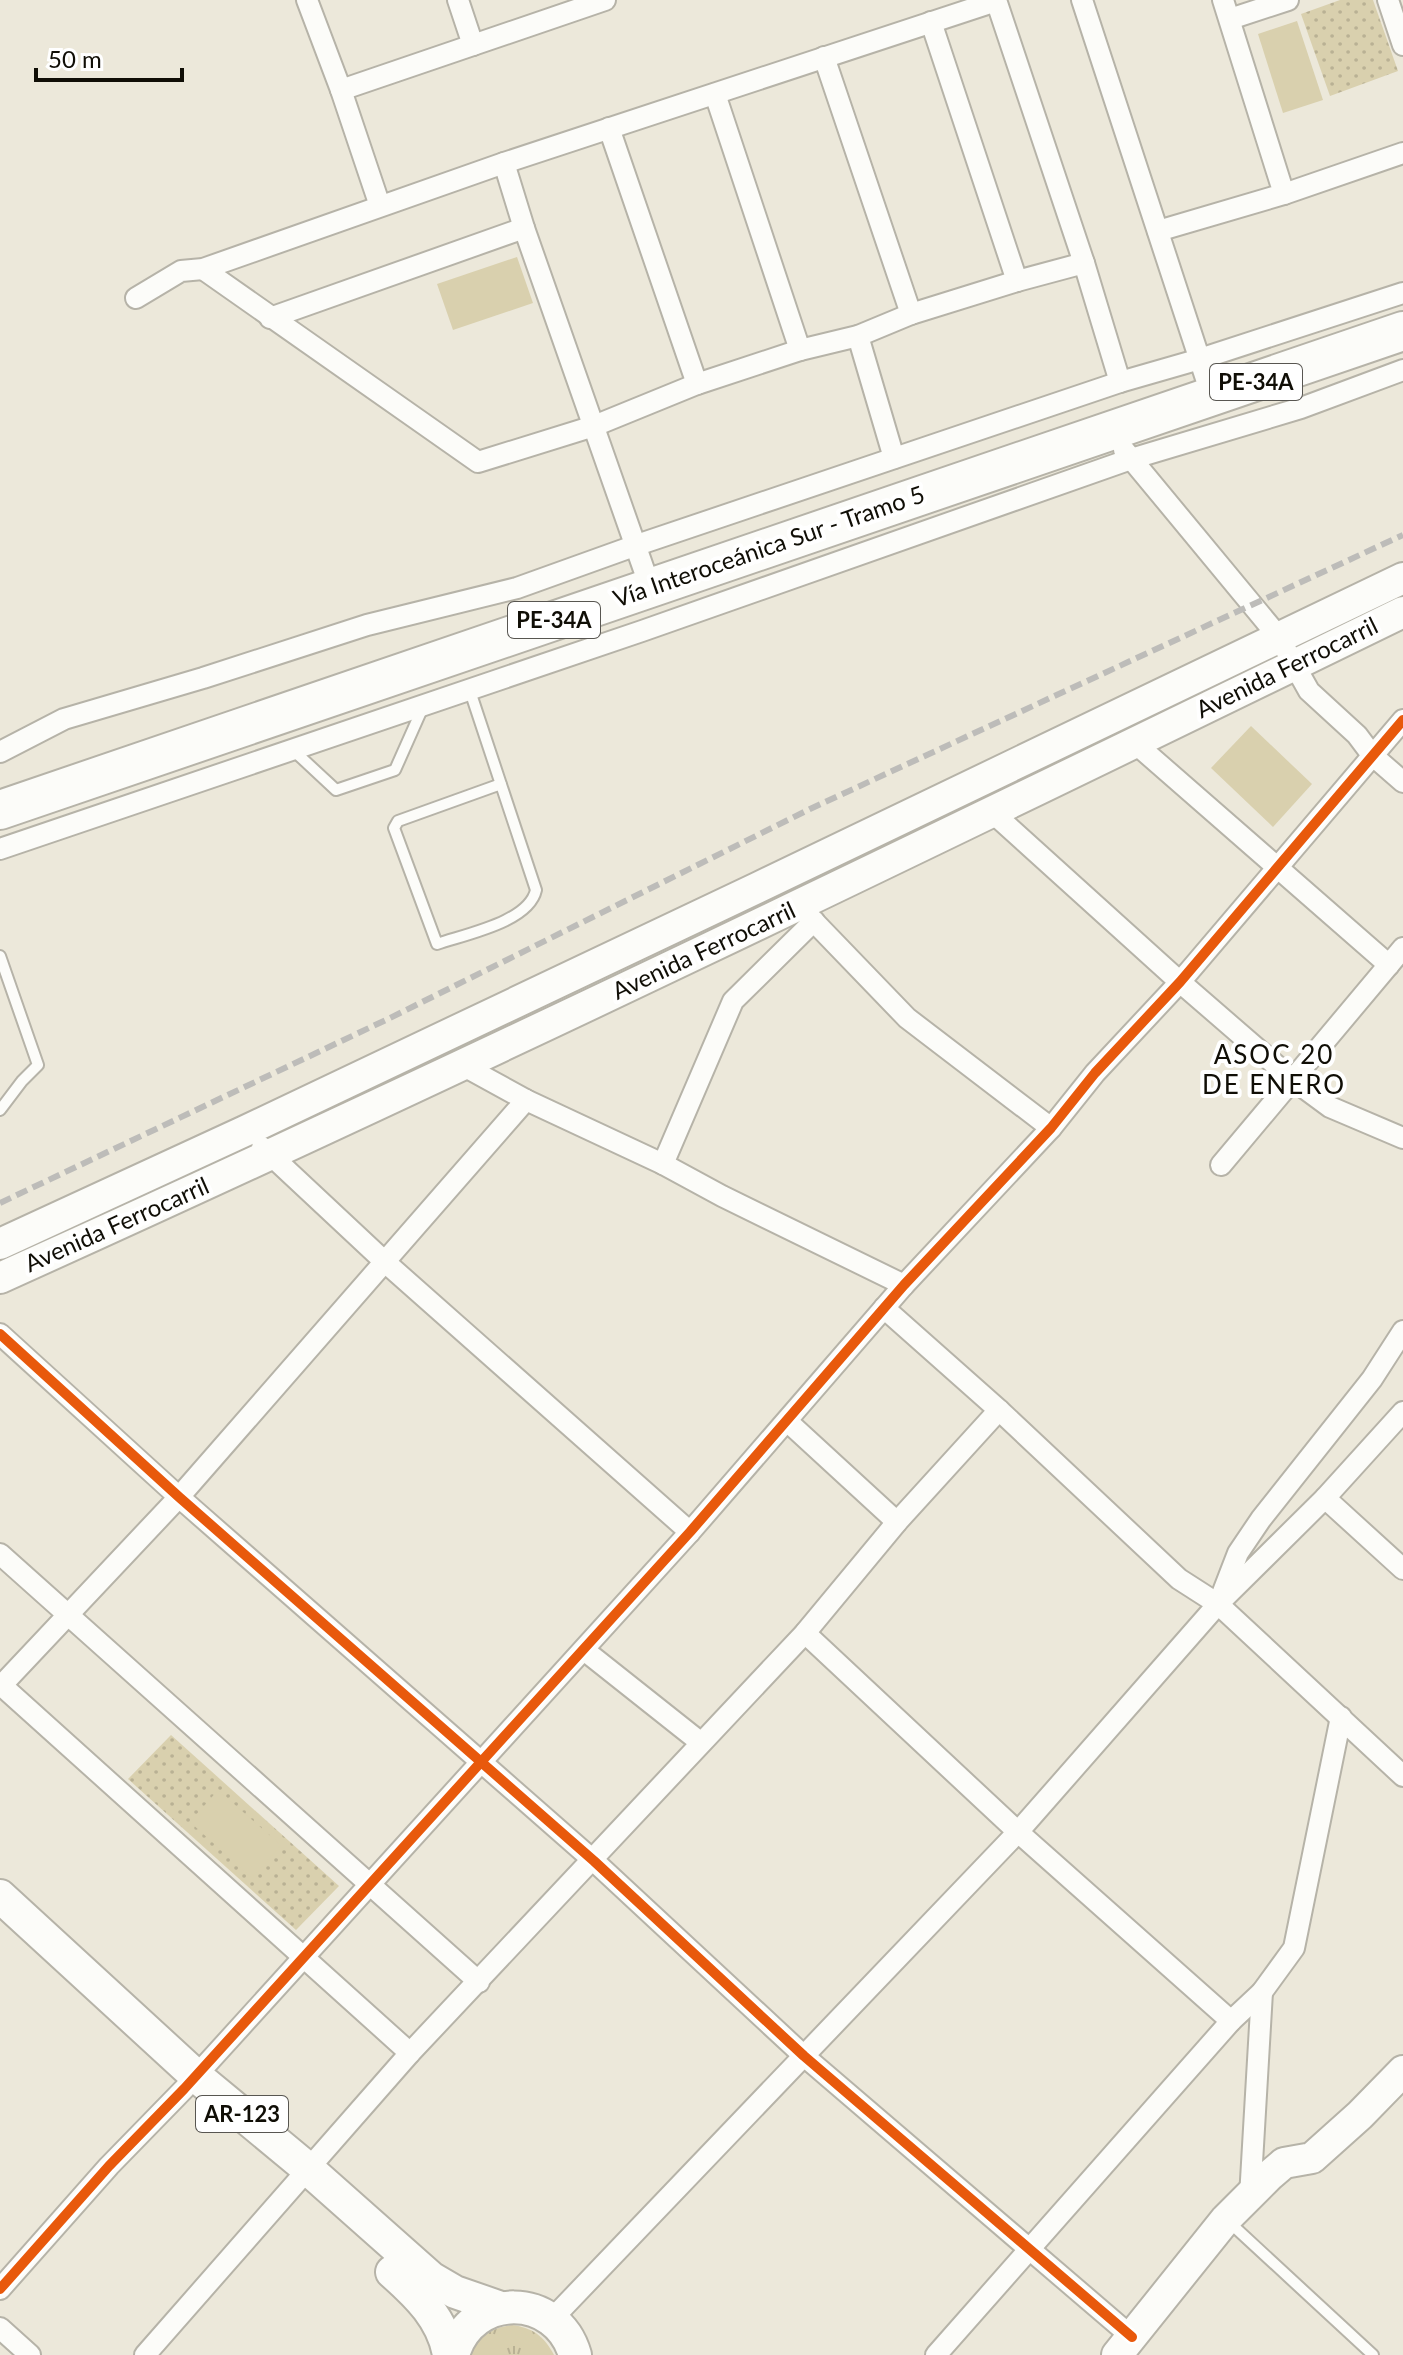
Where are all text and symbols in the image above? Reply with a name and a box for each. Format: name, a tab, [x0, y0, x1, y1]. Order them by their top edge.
scale bar	[36, 32, 182, 82]
text: 50 m	[48, 44, 102, 73]
road number: PE-34A	[1210, 364, 1302, 400]
street label: Vía Interoceánica Sur - Tramo 5	[609, 479, 928, 613]
road number: PE-34A	[508, 602, 600, 638]
street label: Avenida Ferrocarril	[1191, 610, 1382, 723]
street label: Avenida Ferrocarril	[607, 895, 800, 1005]
district label: ASOC 20 DE ENERO	[1202, 1038, 1346, 1100]
street label: Avenida Ferrocarril	[20, 1170, 213, 1277]
road number: AR-123	[196, 2096, 288, 2132]

